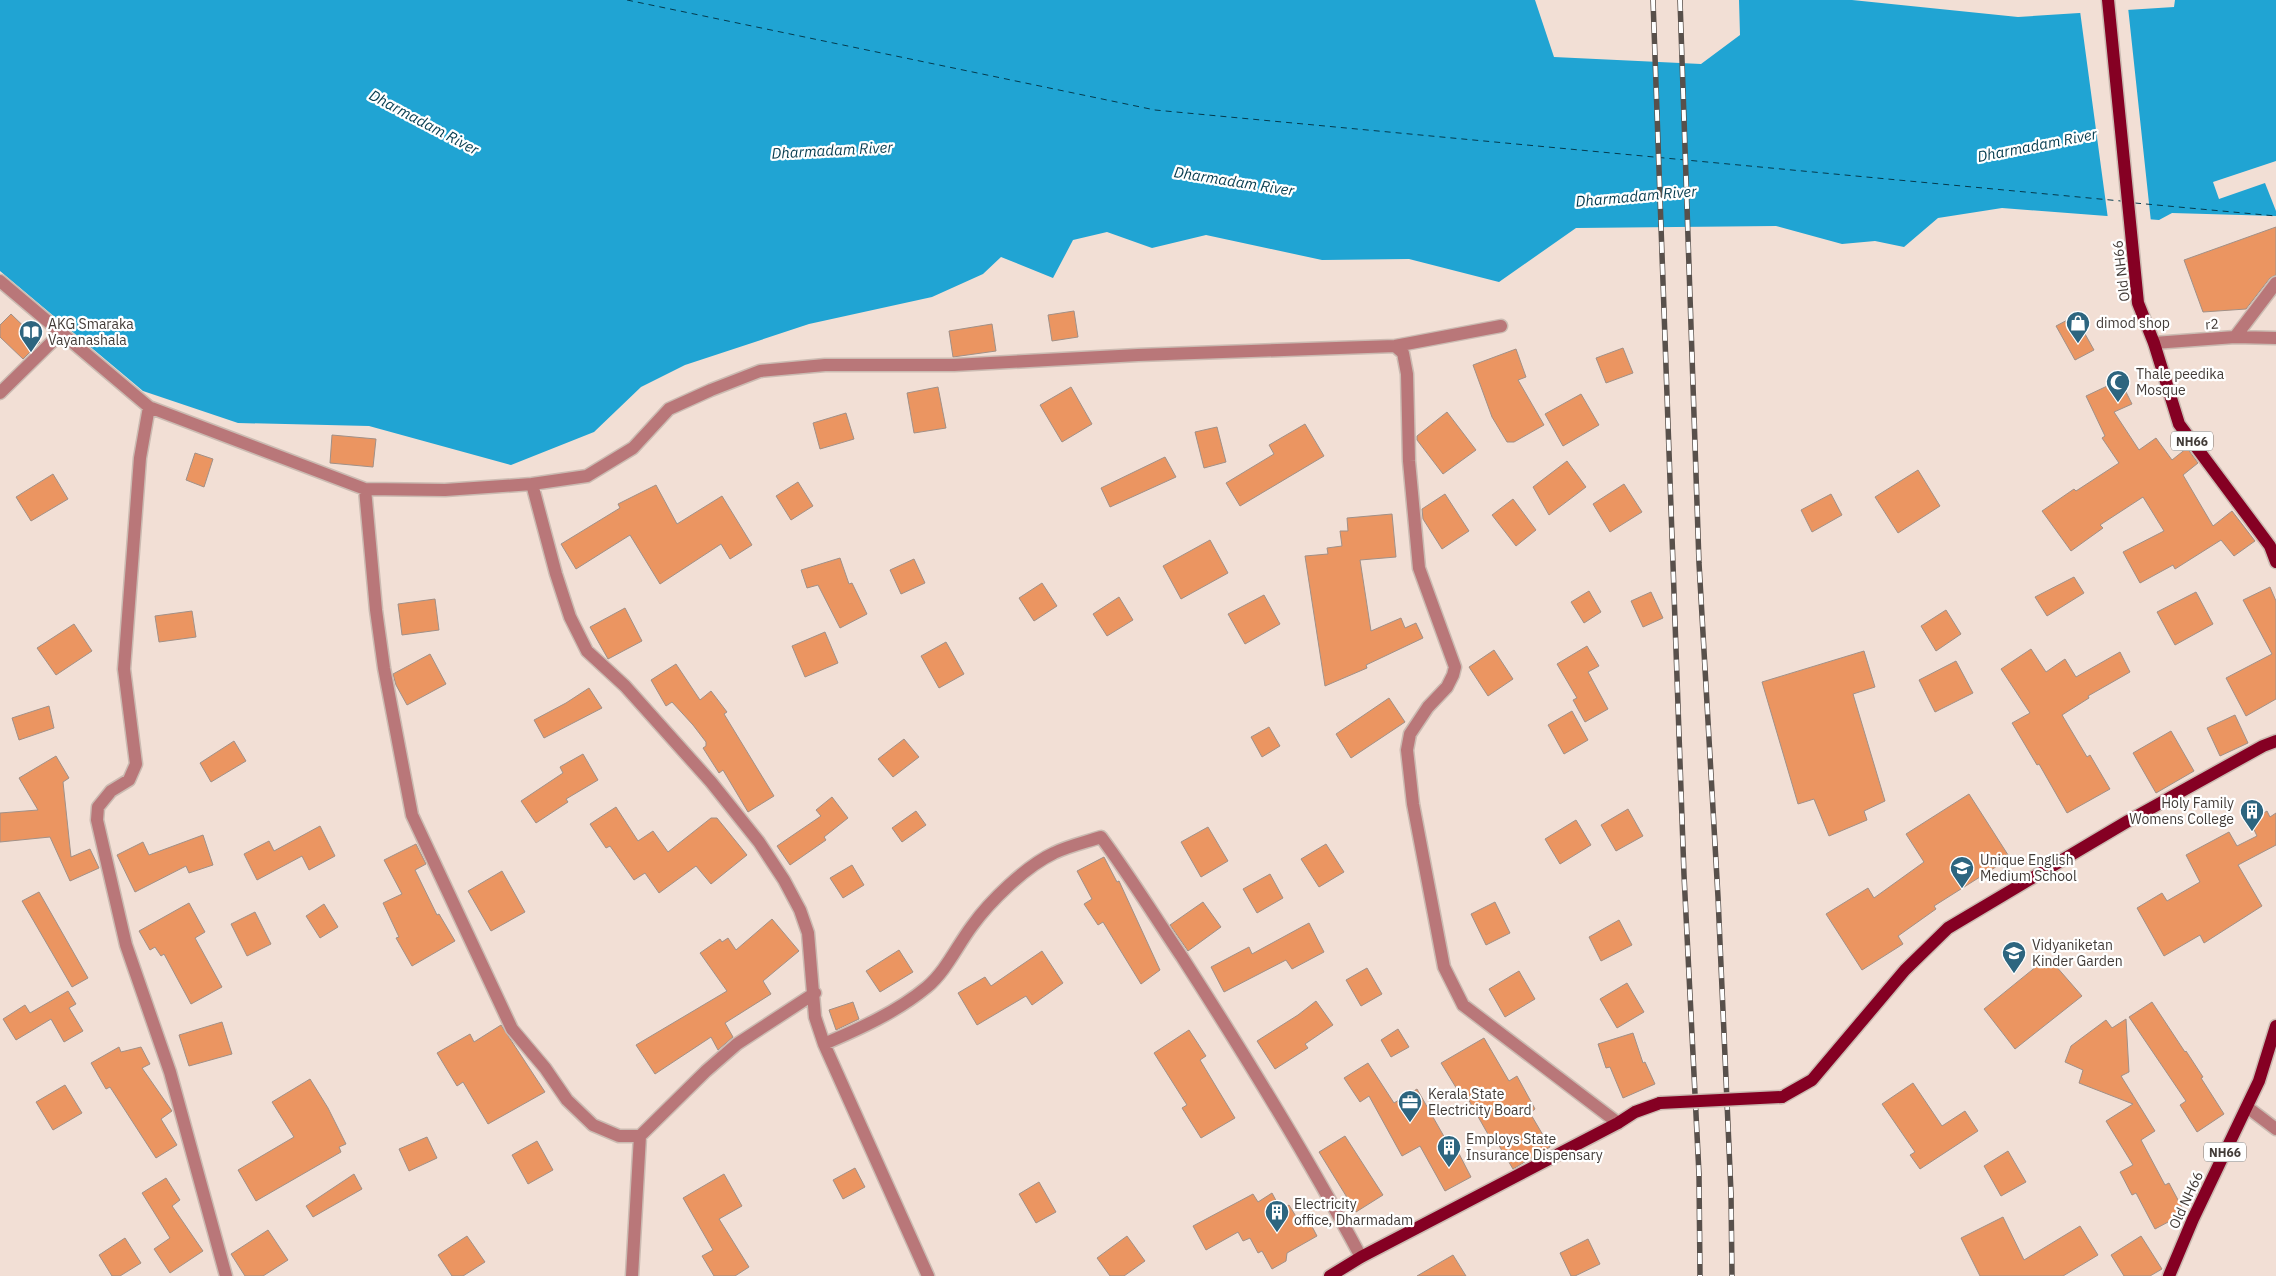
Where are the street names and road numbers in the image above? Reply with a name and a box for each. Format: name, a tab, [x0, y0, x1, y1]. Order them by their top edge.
street label: Old NH66	[2108, 239, 2134, 303]
street label: r2	[2205, 315, 2219, 333]
road number: NH66	[2171, 432, 2213, 451]
road number: NH66	[2204, 1142, 2246, 1162]
street label: Old NH66	[2165, 1168, 2207, 1232]

